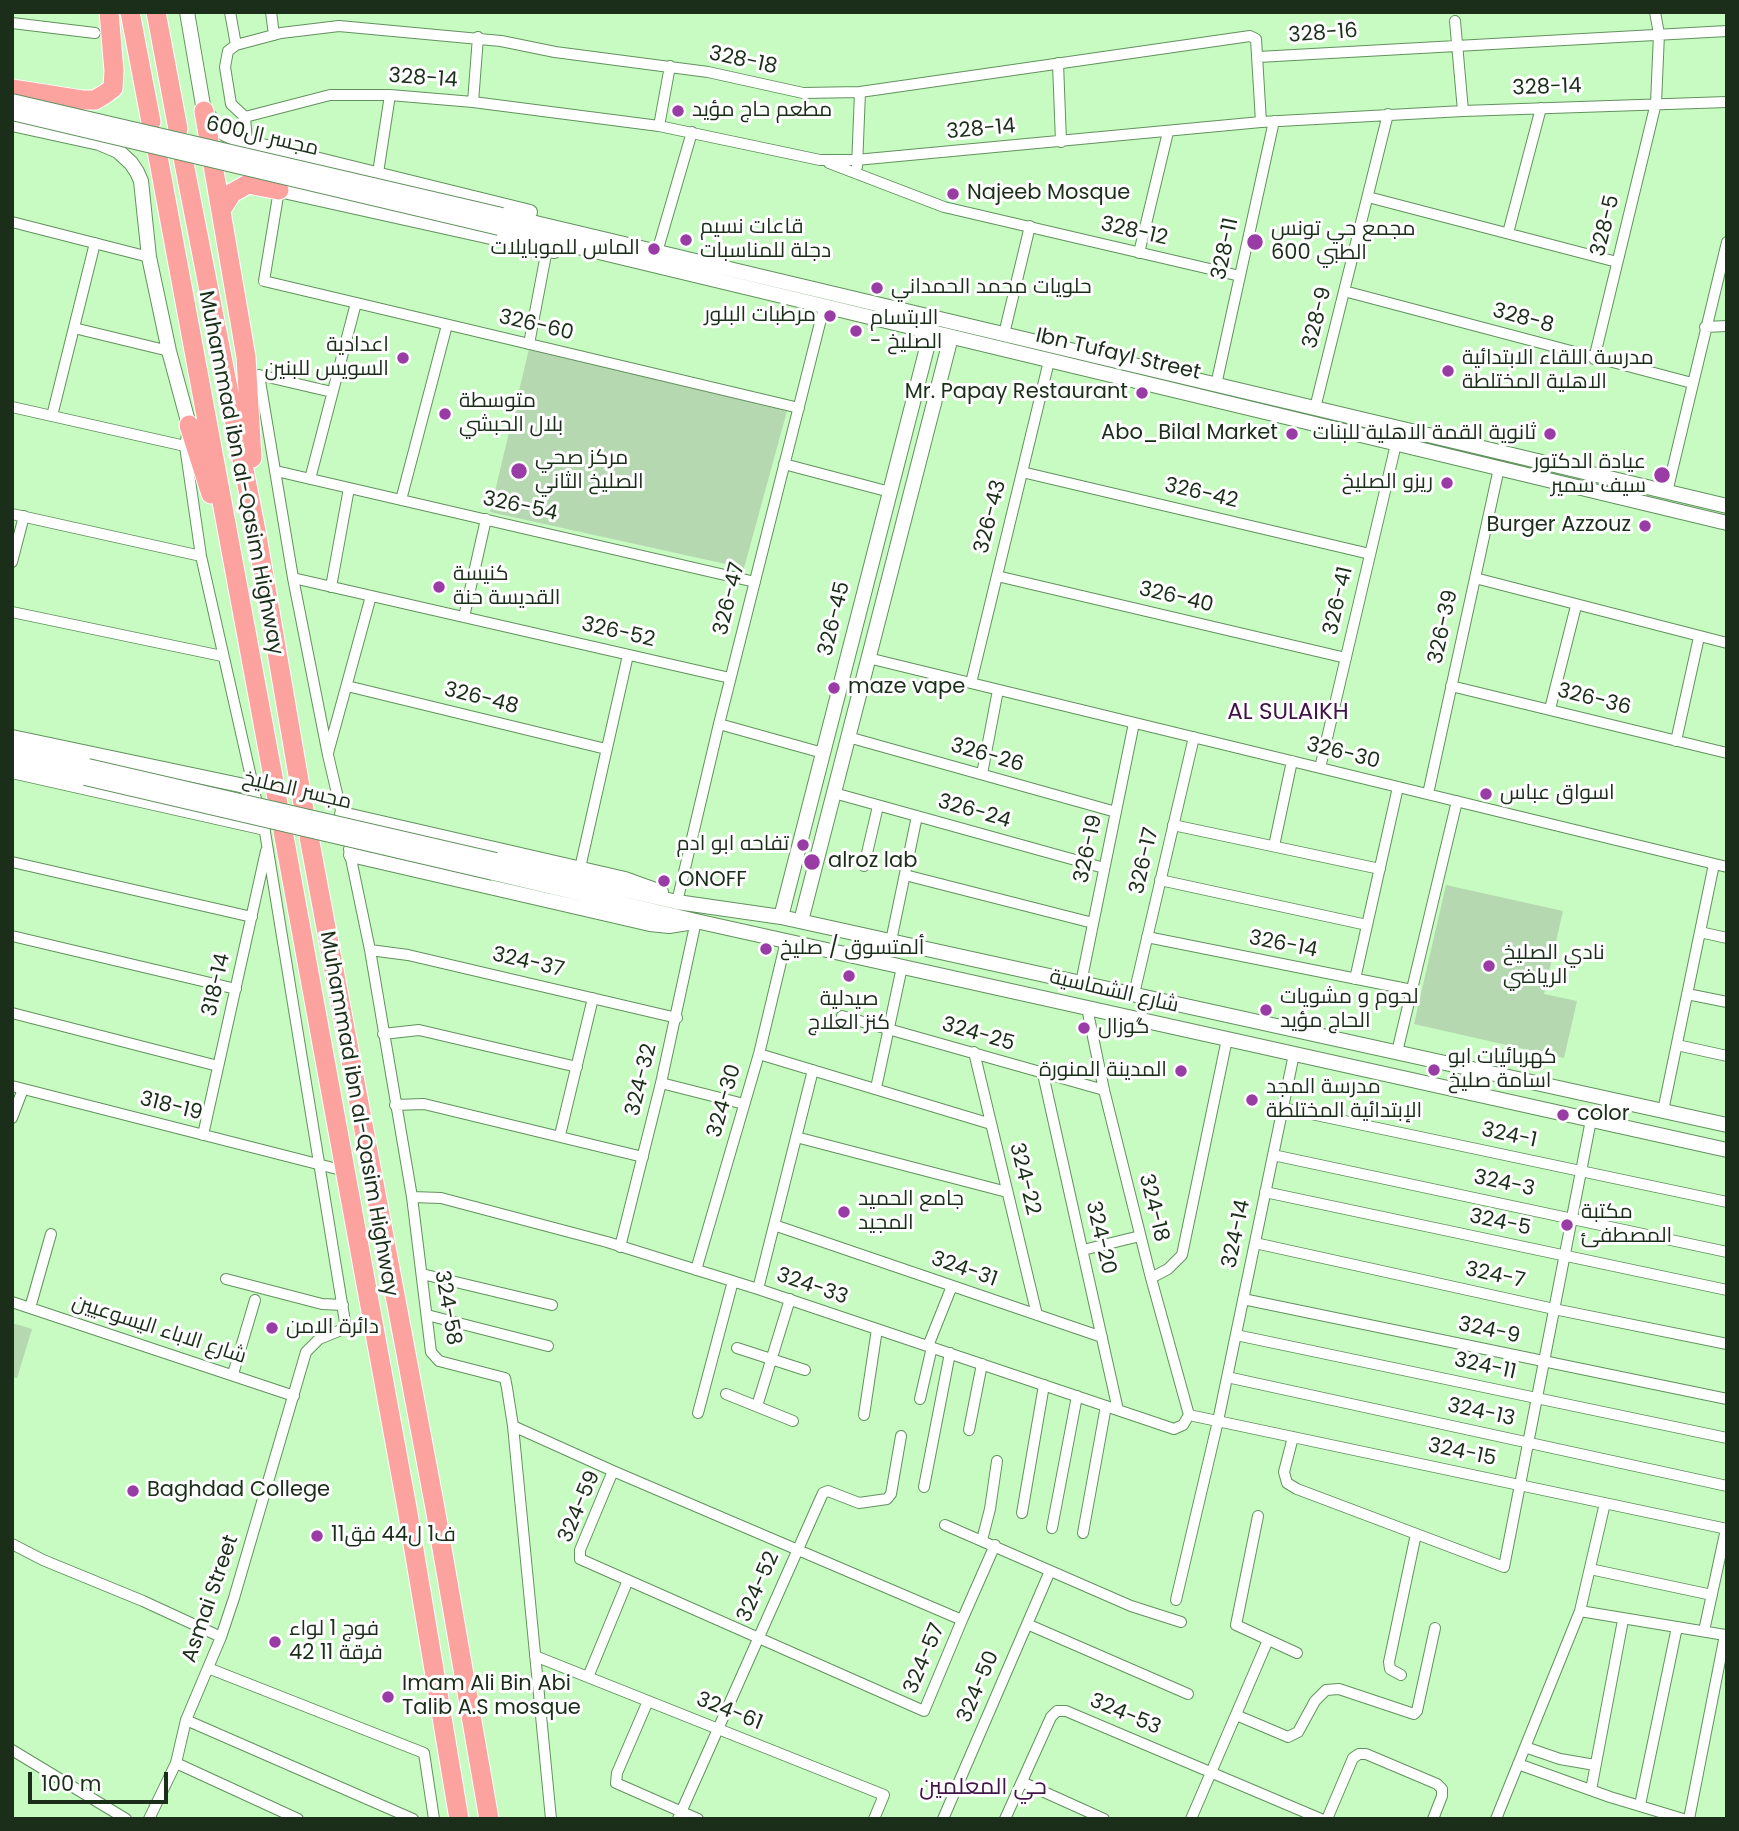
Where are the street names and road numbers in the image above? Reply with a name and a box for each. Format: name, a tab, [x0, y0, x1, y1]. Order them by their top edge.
street label: 328-16	[1288, 19, 1358, 49]
street label: 328-18	[707, 41, 779, 81]
street label: 328-14	[388, 64, 458, 94]
street label: 328-14	[1512, 74, 1582, 102]
street label: مجسر ال600	[203, 112, 321, 162]
street label: 328-14	[945, 114, 1017, 146]
street label: 328-5	[1586, 193, 1626, 259]
street label: 328-12	[1098, 212, 1170, 252]
street label: 328-11	[1207, 216, 1245, 282]
street label: 328-9	[1298, 285, 1338, 351]
street label: Muhammad ibn al-Qasim Highway	[192, 289, 288, 657]
street label: 328-8	[1490, 299, 1556, 339]
street label: 326-60	[496, 305, 576, 347]
street label: Ibn Tufayl Street	[1033, 324, 1203, 386]
street label: 326-42	[1162, 473, 1240, 515]
street label: 326-43	[970, 478, 1012, 556]
street label: 326-54	[480, 487, 560, 527]
street label: 326-47	[709, 560, 751, 638]
street label: 326-41	[1319, 564, 1359, 638]
street label: 326-40	[1136, 577, 1216, 619]
street label: 326-45	[814, 579, 856, 659]
street label: 326-39	[1424, 588, 1464, 666]
street label: 326-52	[579, 612, 657, 654]
street label: 326-48	[441, 678, 521, 720]
street label: 326-36	[1555, 679, 1633, 721]
street label: 326-30	[1304, 733, 1382, 775]
street label: 326-26	[948, 734, 1026, 778]
street label: مجسر الصليخ	[240, 766, 354, 816]
street label: 326-24	[935, 790, 1013, 834]
street label: 326-19	[1069, 812, 1109, 886]
street label: 326-17	[1125, 825, 1165, 897]
street label: 326-14	[1247, 926, 1319, 964]
street label: Muhammad ibn al-Qasim Highway	[313, 929, 403, 1299]
street label: 324-37	[490, 943, 566, 983]
street label: 318-14	[198, 951, 236, 1019]
street label: شارع الشماسية	[1047, 965, 1181, 1019]
street label: 324-25	[939, 1013, 1017, 1057]
street label: 324-32	[621, 1041, 663, 1119]
street label: 324-30	[703, 1062, 747, 1140]
street label: 318-19	[137, 1087, 205, 1127]
street label: 324-1	[1479, 1118, 1539, 1154]
street label: 324-22	[1003, 1140, 1045, 1218]
street label: 324-3	[1471, 1165, 1537, 1203]
street label: 324-18	[1132, 1171, 1174, 1245]
street label: 324-14	[1217, 1198, 1257, 1270]
street label: 324-20	[1079, 1199, 1121, 1277]
street label: 324-5	[1467, 1204, 1533, 1242]
street label: 324-31	[928, 1247, 1000, 1293]
street label: 324-7	[1463, 1257, 1527, 1295]
street label: 324-33	[773, 1263, 851, 1311]
street label: 324-58	[428, 1269, 466, 1347]
street label: شارع الاباء اليسوعيين	[69, 1290, 249, 1370]
street label: 324-9	[1456, 1312, 1522, 1350]
street label: 324-11	[1452, 1348, 1518, 1386]
street label: 324-13	[1445, 1394, 1517, 1432]
street label: 324-15	[1426, 1433, 1498, 1473]
street label: 324-59	[554, 1467, 606, 1547]
street label: Asmai Street	[177, 1532, 245, 1666]
street label: 324-52	[732, 1548, 786, 1626]
street label: 324-57	[899, 1620, 951, 1698]
street label: 324-50	[953, 1647, 1005, 1727]
street label: 324-61	[692, 1687, 766, 1737]
street label: 324-53	[1086, 1689, 1164, 1741]

